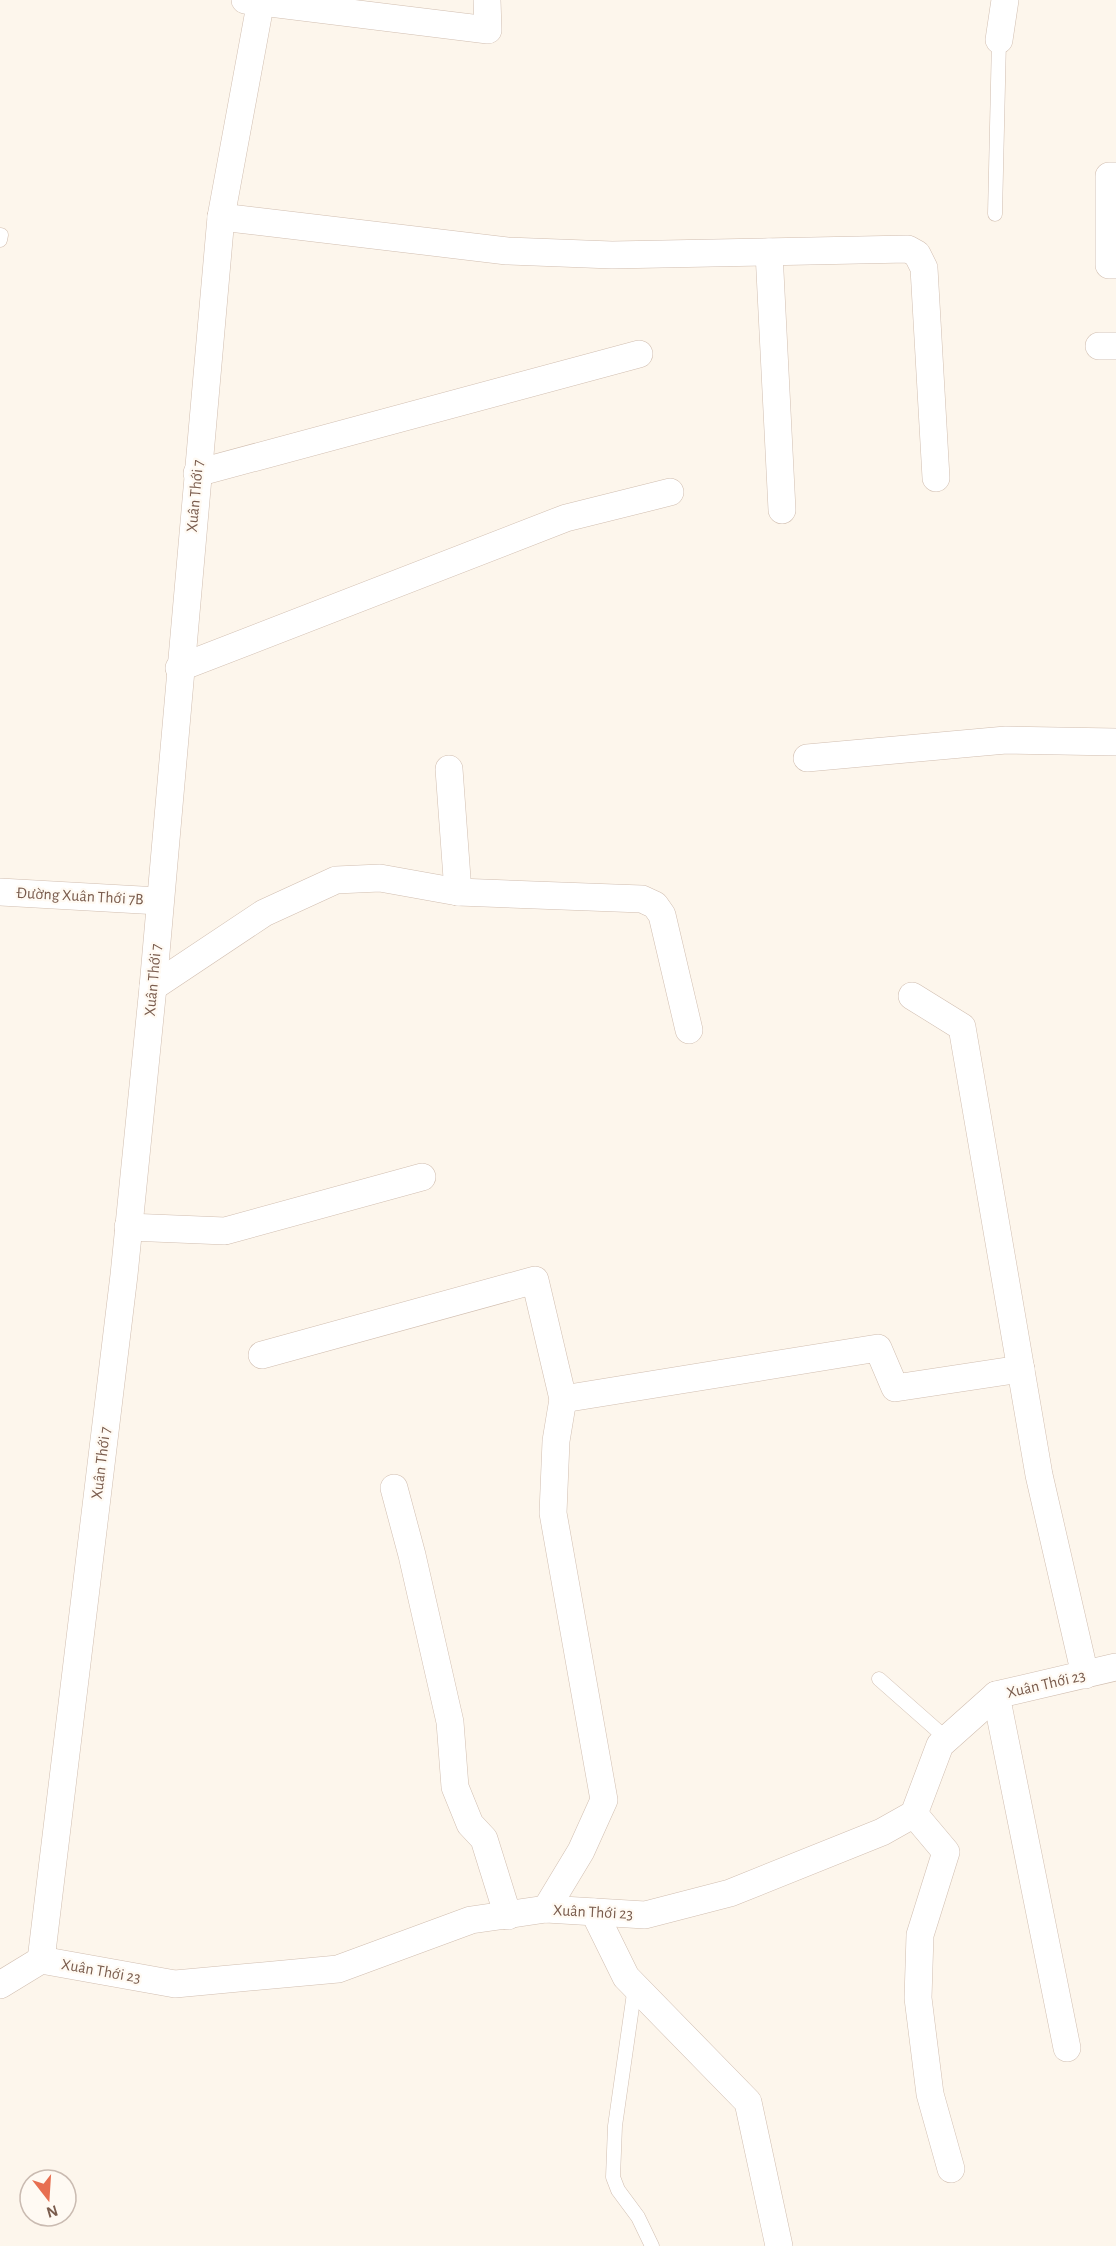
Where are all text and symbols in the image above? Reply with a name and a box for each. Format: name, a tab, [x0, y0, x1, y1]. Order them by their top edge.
street label: Xuân Thới 7	[184, 459, 206, 533]
street label: Đường Xuân Thới 7B	[16, 885, 144, 907]
street label: Xuân Thới 7	[142, 943, 164, 1017]
street label: Xuân Thới 7	[89, 1425, 113, 1500]
street label: Xuân Thới 23	[1005, 1667, 1087, 1701]
street label: Xuân Thới 23	[552, 1902, 634, 1922]
street label: Xuân Thới 23	[60, 1956, 142, 1986]
north arrow	[18, 2168, 78, 2228]
text: N	[44, 2202, 60, 2221]

